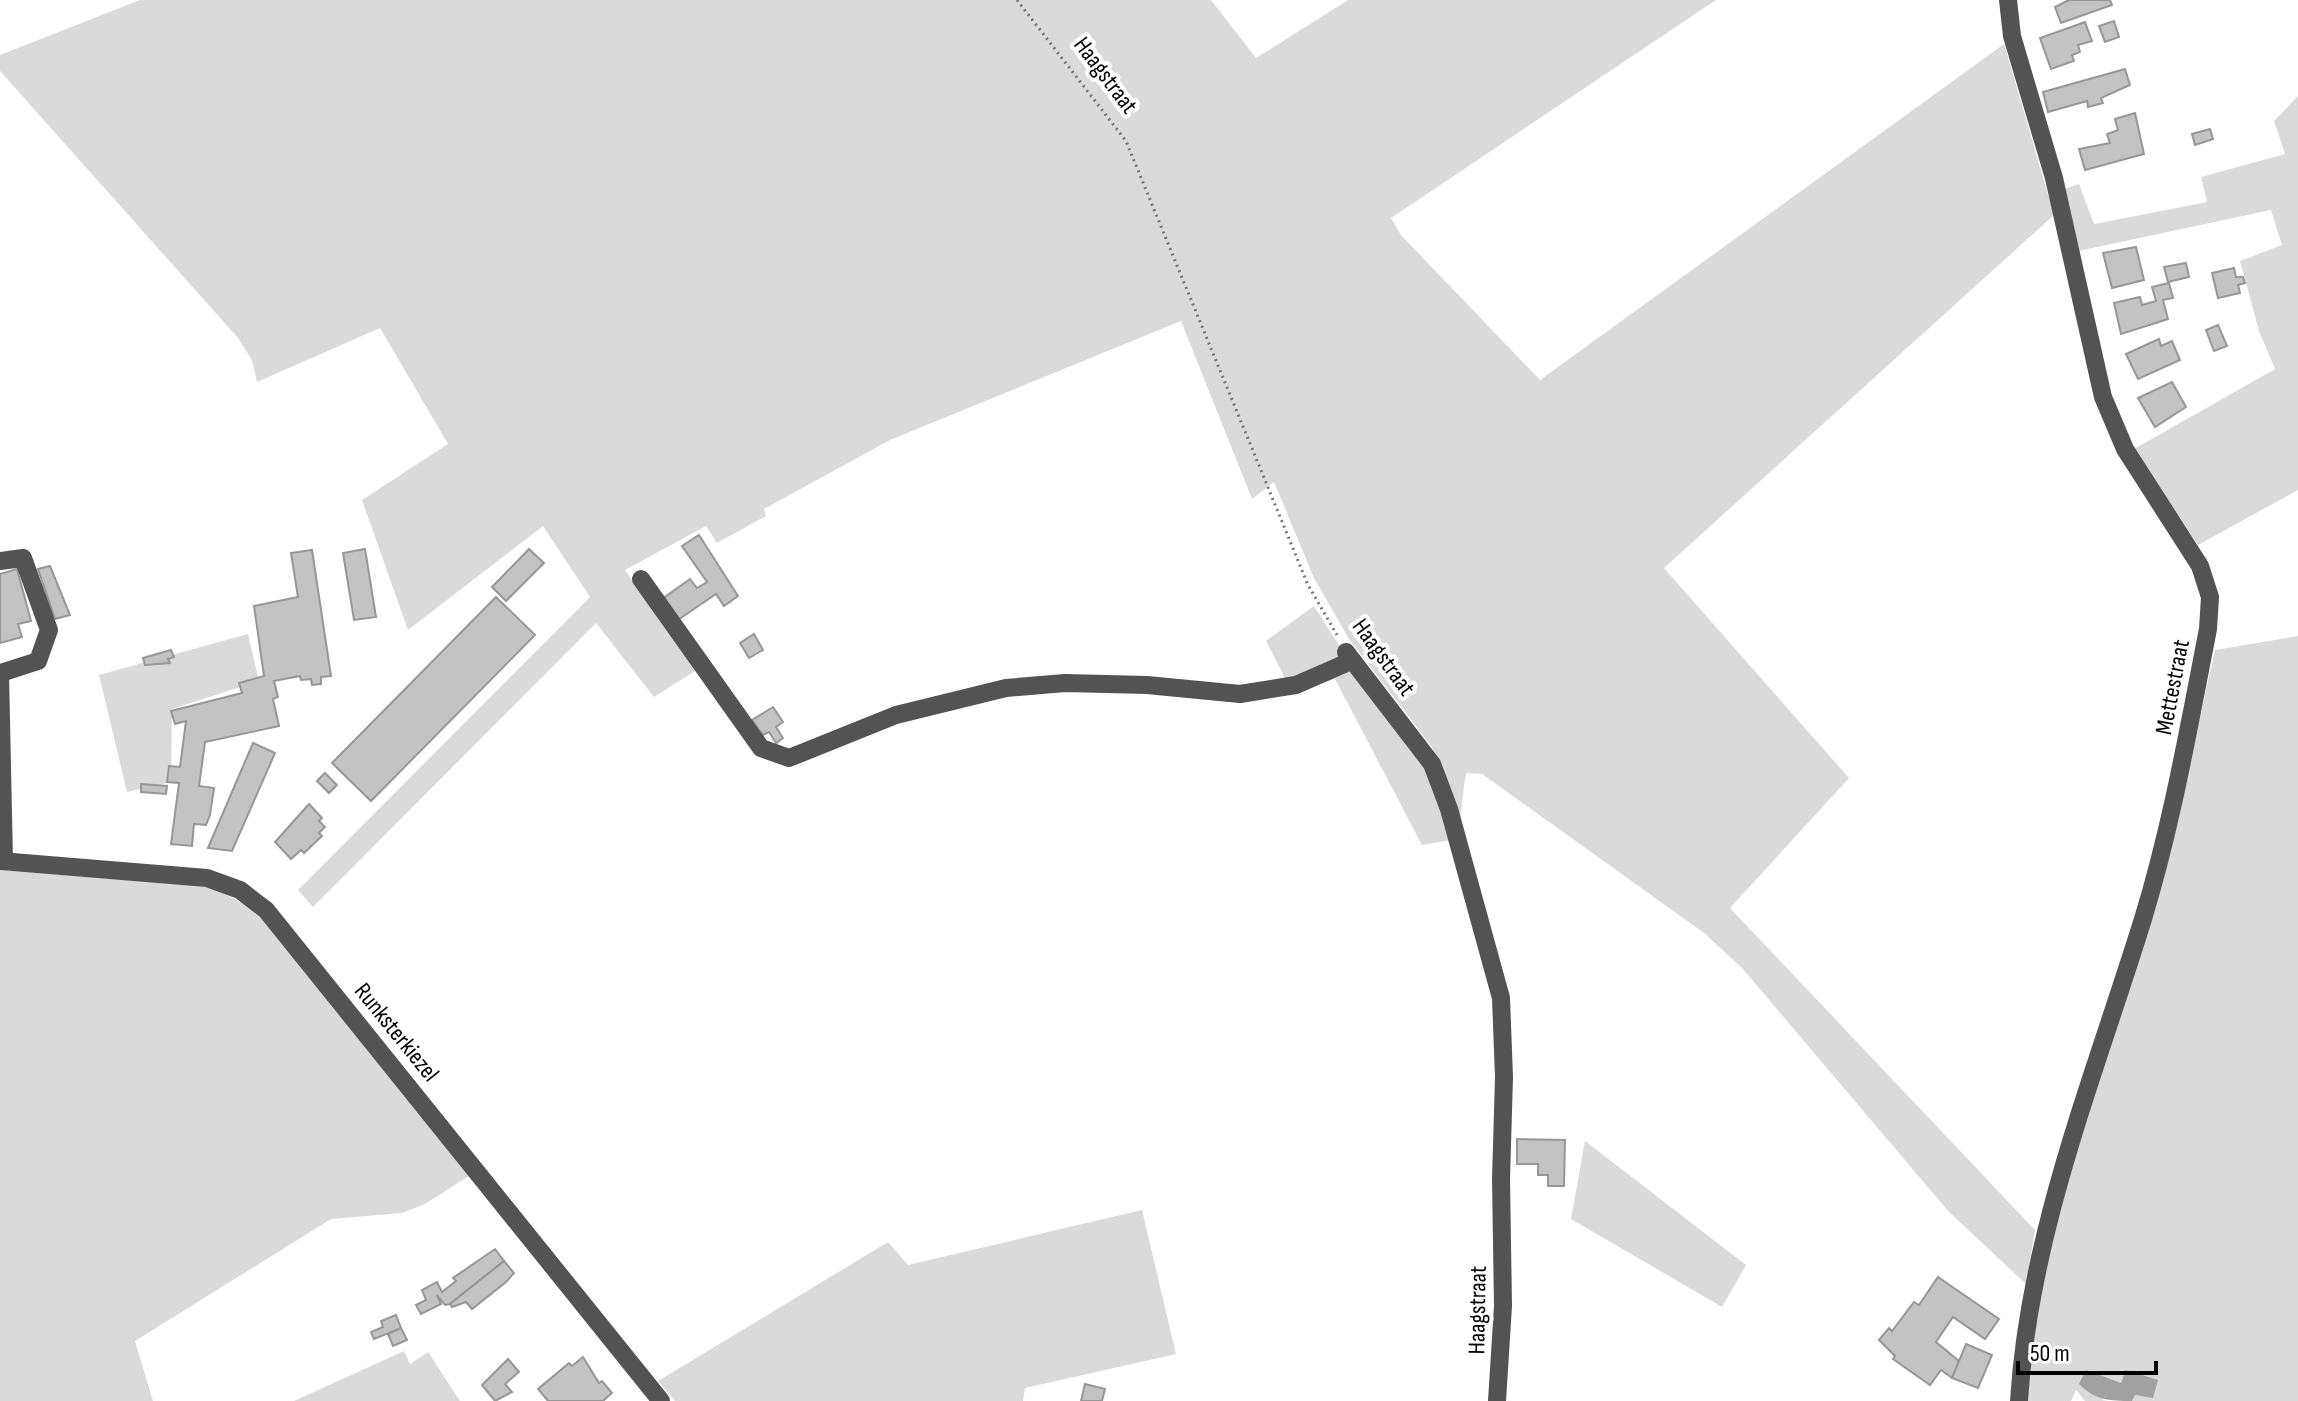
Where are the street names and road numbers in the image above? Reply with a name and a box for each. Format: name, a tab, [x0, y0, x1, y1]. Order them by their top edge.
street label: Haagstraat	[1067, 31, 1144, 119]
street label: Haagstraat	[1346, 613, 1421, 702]
street label: Mettestraat	[2149, 637, 2196, 737]
street label: Runksterkiezel	[348, 977, 445, 1087]
street label: Haagstraat	[1462, 1266, 1493, 1355]

